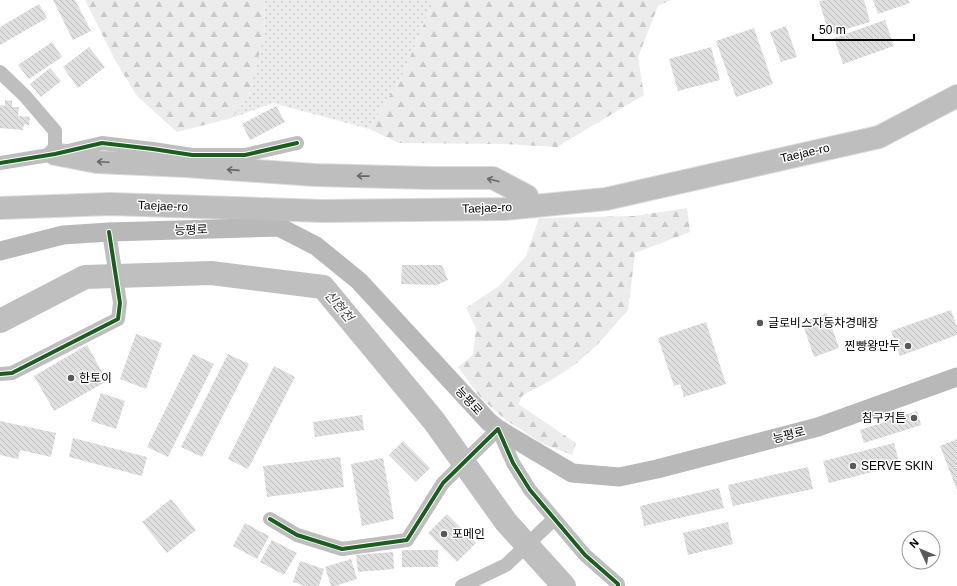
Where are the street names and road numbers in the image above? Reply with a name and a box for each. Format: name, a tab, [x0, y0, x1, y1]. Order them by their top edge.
street label: Taejae-ro	[779, 140, 831, 165]
street label: Taejae-ro	[138, 198, 189, 214]
street label: Taejae-ro	[462, 200, 513, 216]
street label: 능평로	[174, 222, 208, 238]
street label: 능평로	[453, 384, 485, 418]
street label: 능평로	[771, 424, 807, 446]

